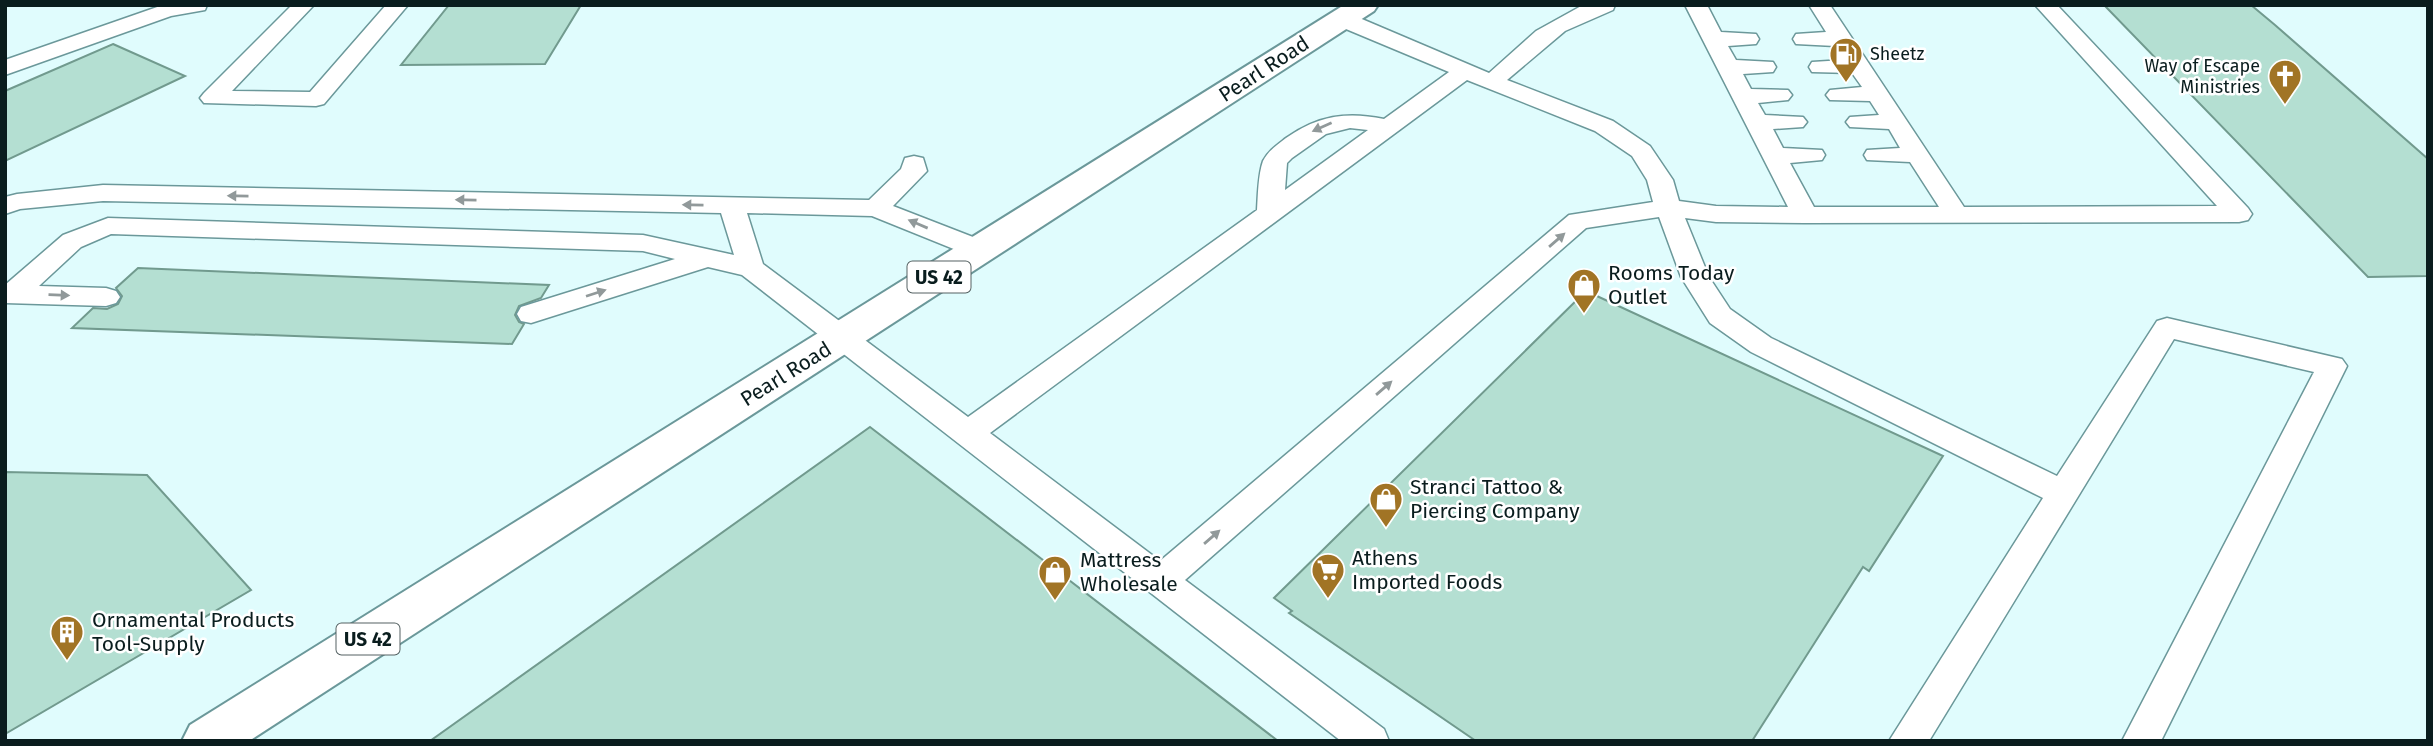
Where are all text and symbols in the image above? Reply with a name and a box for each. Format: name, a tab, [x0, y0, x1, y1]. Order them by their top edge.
street label: Pearl Road	[1214, 30, 1314, 108]
fuel station icon: Sheetz	[1827, 35, 1865, 84]
place label: Sheetz	[1870, 43, 1924, 65]
place label: Way of Escape Ministries	[2145, 55, 2260, 98]
church icon: Way of Escape Ministries	[2266, 57, 2304, 106]
one-way arrow	[1311, 121, 1332, 132]
one-way arrow	[227, 190, 249, 201]
one-way arrow	[455, 195, 477, 206]
one-way arrow	[682, 199, 704, 211]
one-way arrow	[907, 218, 928, 229]
one-way arrow	[1548, 232, 1566, 248]
place label: Rooms Today Outlet	[1608, 260, 1735, 310]
road number: US 42	[908, 262, 970, 292]
shop icon: Rooms Today Outlet	[1565, 266, 1603, 315]
one-way arrow	[585, 288, 606, 298]
one-way arrow	[49, 290, 71, 301]
street label: Pearl Road	[736, 336, 836, 412]
one-way arrow	[1376, 381, 1393, 396]
place label: Stranci Tattoo & Piercing Company	[1410, 474, 1580, 524]
shop icon: Stranci Tattoo & Piercing Company	[1367, 480, 1405, 529]
one-way arrow	[1203, 529, 1221, 545]
place label: Athens Imported Foods	[1352, 545, 1503, 595]
place label: Mattress Wholesale	[1080, 547, 1178, 597]
supermarket icon: Athens Imported Foods	[1309, 551, 1347, 600]
shop icon: Mattress Wholesale	[1036, 553, 1074, 602]
place label: Ornamental Products Tool-Supply	[92, 607, 294, 657]
building icon: Ornamental Products Tool-Supply	[48, 613, 86, 662]
road number: US 42	[336, 624, 400, 654]

